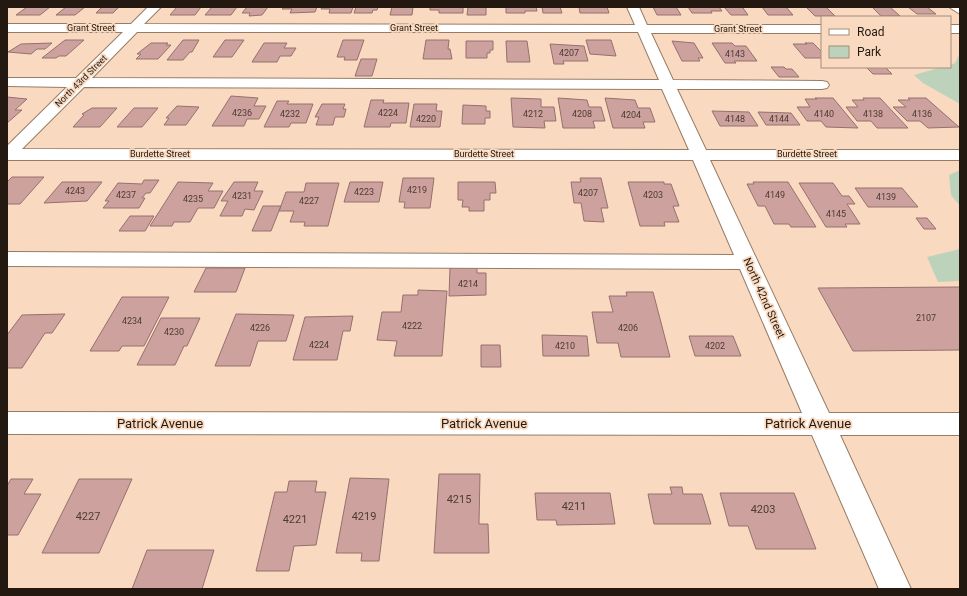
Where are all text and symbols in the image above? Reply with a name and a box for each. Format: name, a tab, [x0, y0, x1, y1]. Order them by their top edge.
legend	[821, 16, 951, 68]
street label: Grant Street	[67, 23, 115, 33]
street label: Grant Street	[390, 23, 438, 33]
street label: Grant Street	[714, 24, 762, 34]
text: Road	[857, 25, 885, 39]
text: Park	[857, 45, 882, 59]
house number: 4207	[559, 48, 579, 58]
house number: 4143	[725, 49, 745, 59]
street label: North 43rd Street	[53, 53, 109, 109]
house number: 4236	[232, 108, 252, 118]
house number: 4224	[378, 108, 398, 118]
house number: 4232	[280, 109, 300, 119]
house number: 4212	[523, 109, 543, 119]
house number: 4208	[572, 109, 592, 119]
house number: 4140	[814, 109, 834, 119]
house number: 4138	[863, 109, 883, 119]
house number: 4136	[912, 109, 932, 119]
house number: 4204	[621, 110, 641, 120]
house number: 4220	[416, 114, 436, 124]
house number: 4148	[725, 114, 745, 124]
house number: 4144	[769, 114, 789, 124]
street label: Burdette Street	[130, 149, 190, 159]
street label: Burdette Street	[454, 149, 514, 159]
street label: Burdette Street	[777, 149, 837, 159]
house number: 4219	[407, 185, 427, 195]
house number: 4243	[65, 186, 85, 196]
house number: 4223	[354, 187, 374, 197]
house number: 4207	[578, 188, 598, 198]
house number: 4237	[116, 190, 136, 200]
house number: 4203	[643, 190, 663, 200]
house number: 4149	[765, 190, 785, 200]
house number: 4231	[232, 191, 252, 201]
house number: 4139	[876, 192, 896, 202]
house number: 4235	[183, 194, 203, 204]
house number: 4227	[299, 196, 319, 206]
house number: 4145	[826, 209, 846, 219]
street label: North 42nd Street	[740, 256, 788, 341]
house number: 4214	[458, 279, 478, 289]
house number: 2107	[916, 313, 936, 323]
house number: 4234	[122, 316, 142, 326]
house number: 4222	[402, 321, 422, 331]
house number: 4226	[250, 323, 270, 333]
house number: 4206	[618, 323, 638, 333]
house number: 4230	[164, 327, 184, 337]
house number: 4224	[309, 340, 329, 350]
house number: 4210	[555, 341, 575, 351]
house number: 4202	[705, 341, 725, 351]
street label: Patrick Avenue	[117, 416, 203, 431]
street label: Patrick Avenue	[441, 416, 527, 431]
street label: Patrick Avenue	[765, 416, 851, 431]
house number: 4215	[447, 493, 471, 506]
house number: 4211	[562, 500, 586, 513]
house number: 4203	[751, 503, 775, 516]
house number: 4227	[76, 510, 100, 523]
house number: 4219	[352, 510, 376, 523]
house number: 4221	[283, 513, 307, 526]

